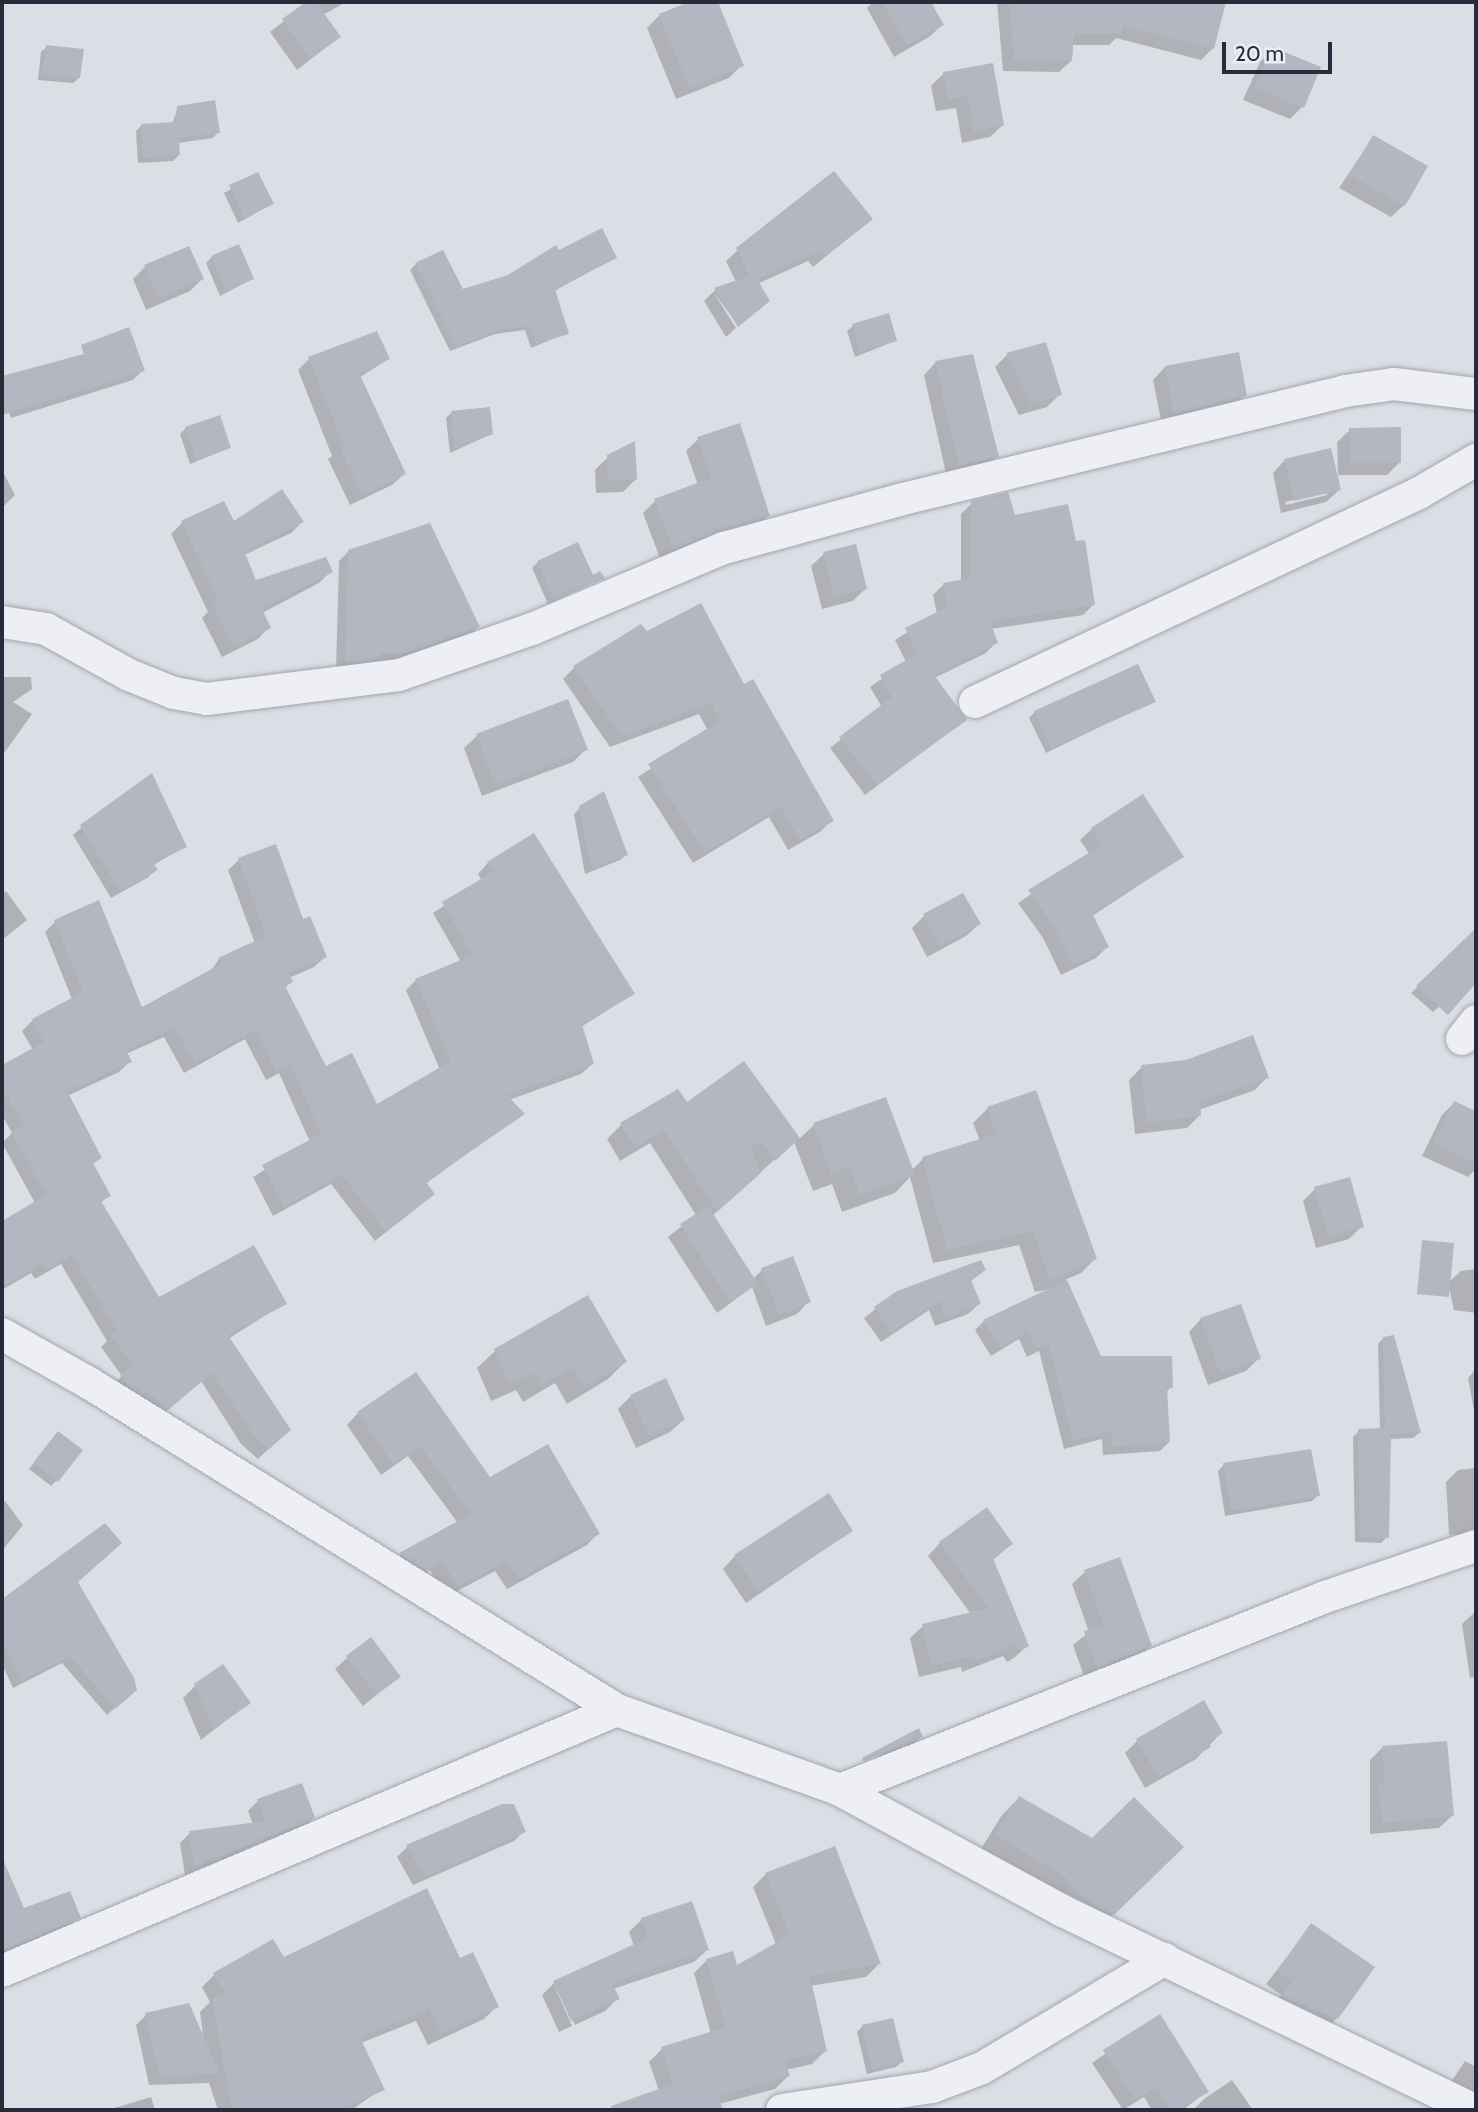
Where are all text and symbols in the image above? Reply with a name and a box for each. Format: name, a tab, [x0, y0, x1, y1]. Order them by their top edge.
scale bar	[1226, 28, 1336, 72]
text: 20 m	[1235, 41, 1284, 66]

